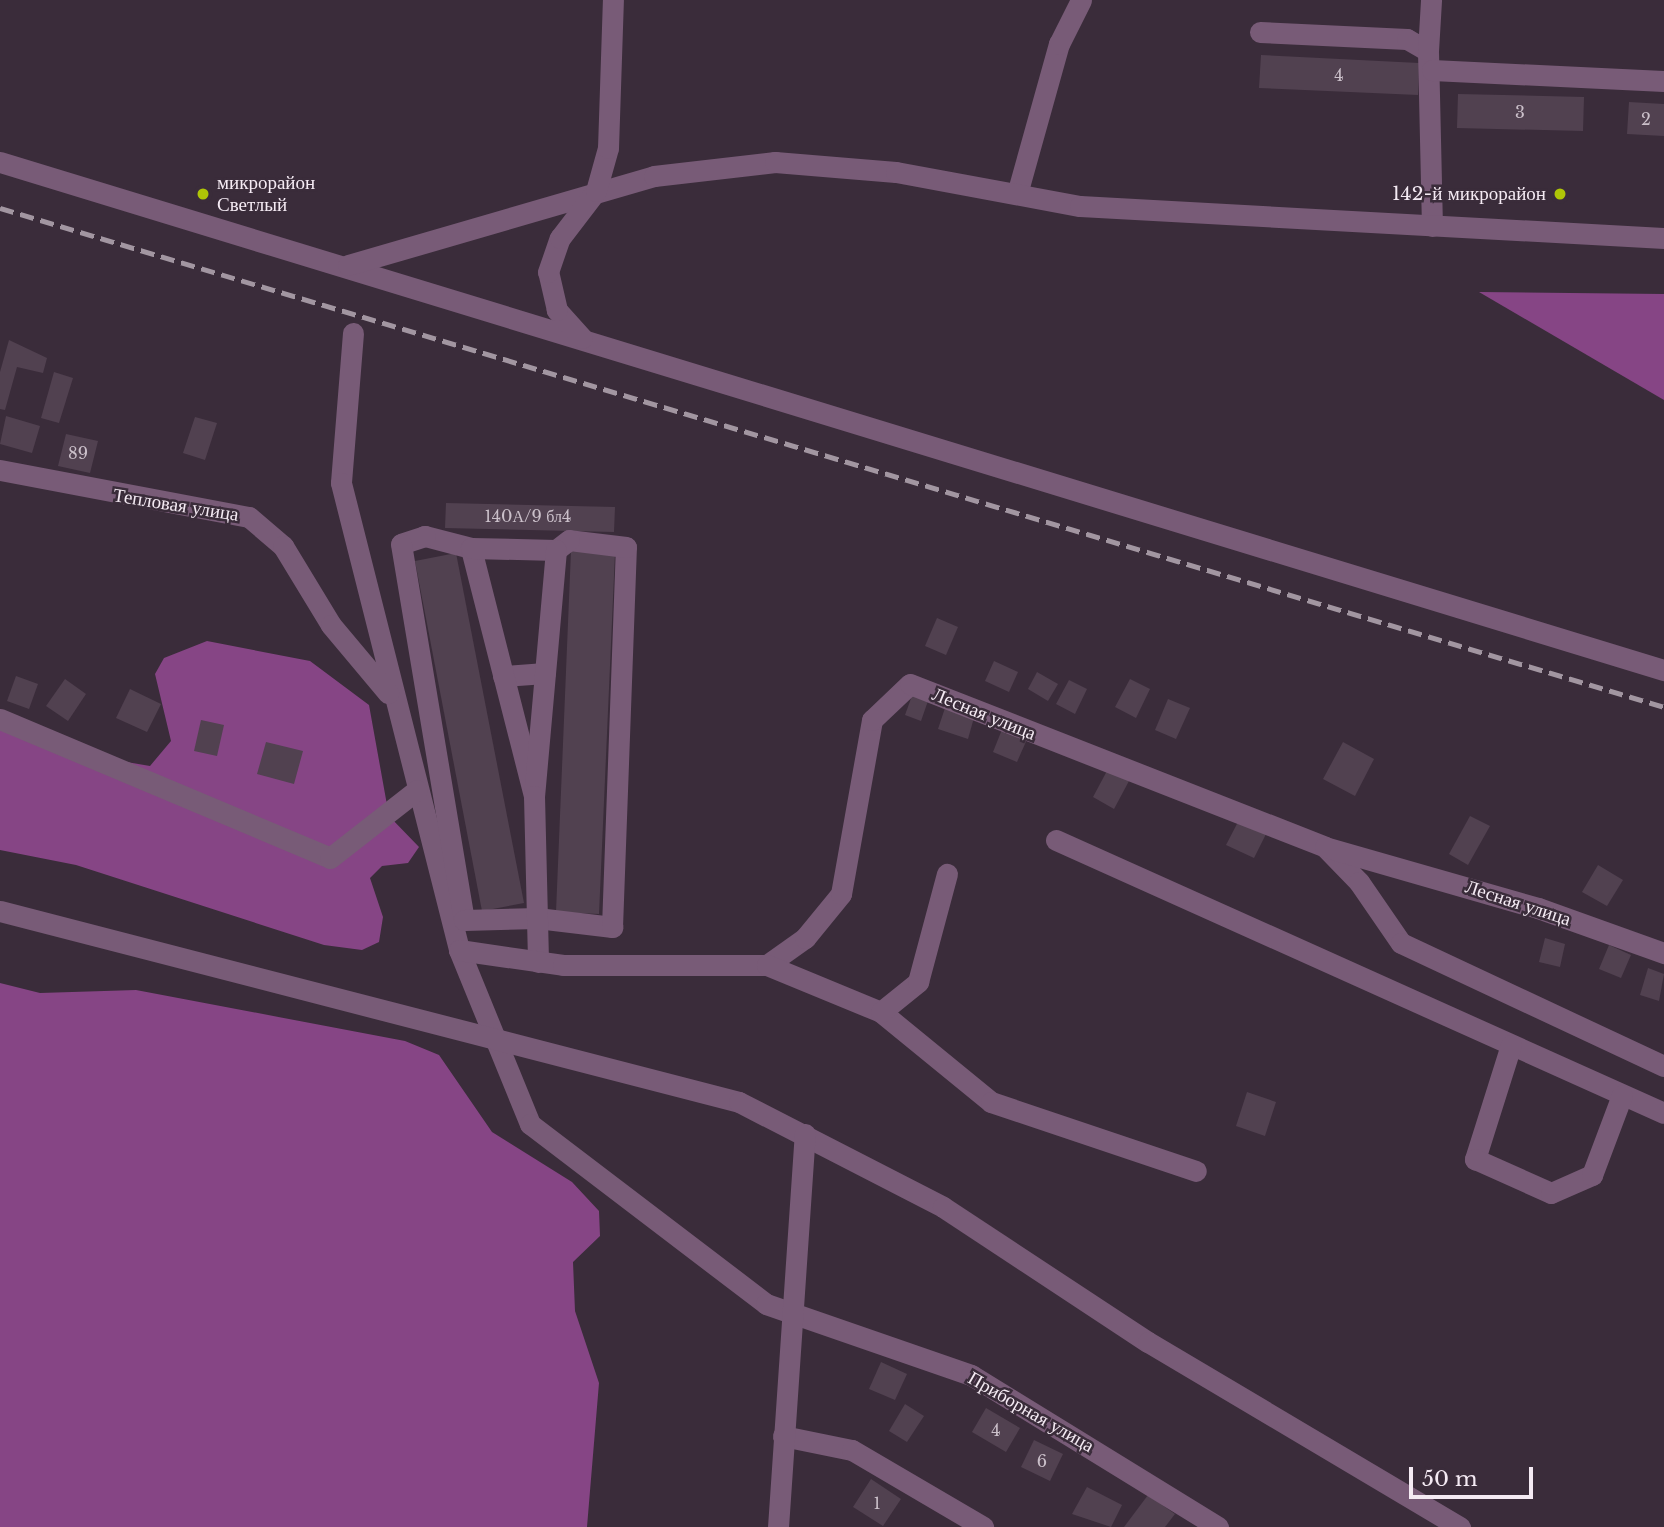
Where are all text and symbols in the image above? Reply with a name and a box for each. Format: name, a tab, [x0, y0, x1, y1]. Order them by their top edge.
house number: 4	[1334, 65, 1344, 85]
house number: 3	[1515, 102, 1525, 122]
house number: 2	[1641, 109, 1651, 129]
place label: микрорайон Светлый	[217, 172, 315, 216]
place label: 142-й микрорайон	[1392, 183, 1546, 205]
marker: микрорайон Светлый	[195, 186, 211, 202]
marker: 142-й микрорайон	[1552, 186, 1568, 202]
house number: 89	[68, 443, 88, 463]
street label: Тепловая улица	[112, 484, 240, 526]
house number: 140А/9 бл4	[485, 506, 571, 526]
street label: Лесная улица	[929, 683, 1039, 745]
street label: Лесная улица	[1462, 875, 1574, 931]
street label: Приборная улица	[964, 1367, 1098, 1457]
house number: 4	[991, 1420, 1001, 1440]
house number: 6	[1037, 1451, 1047, 1471]
scale bar	[1412, 1454, 1536, 1498]
text: 50 m	[1422, 1466, 1477, 1492]
house number: 1	[873, 1493, 881, 1513]

